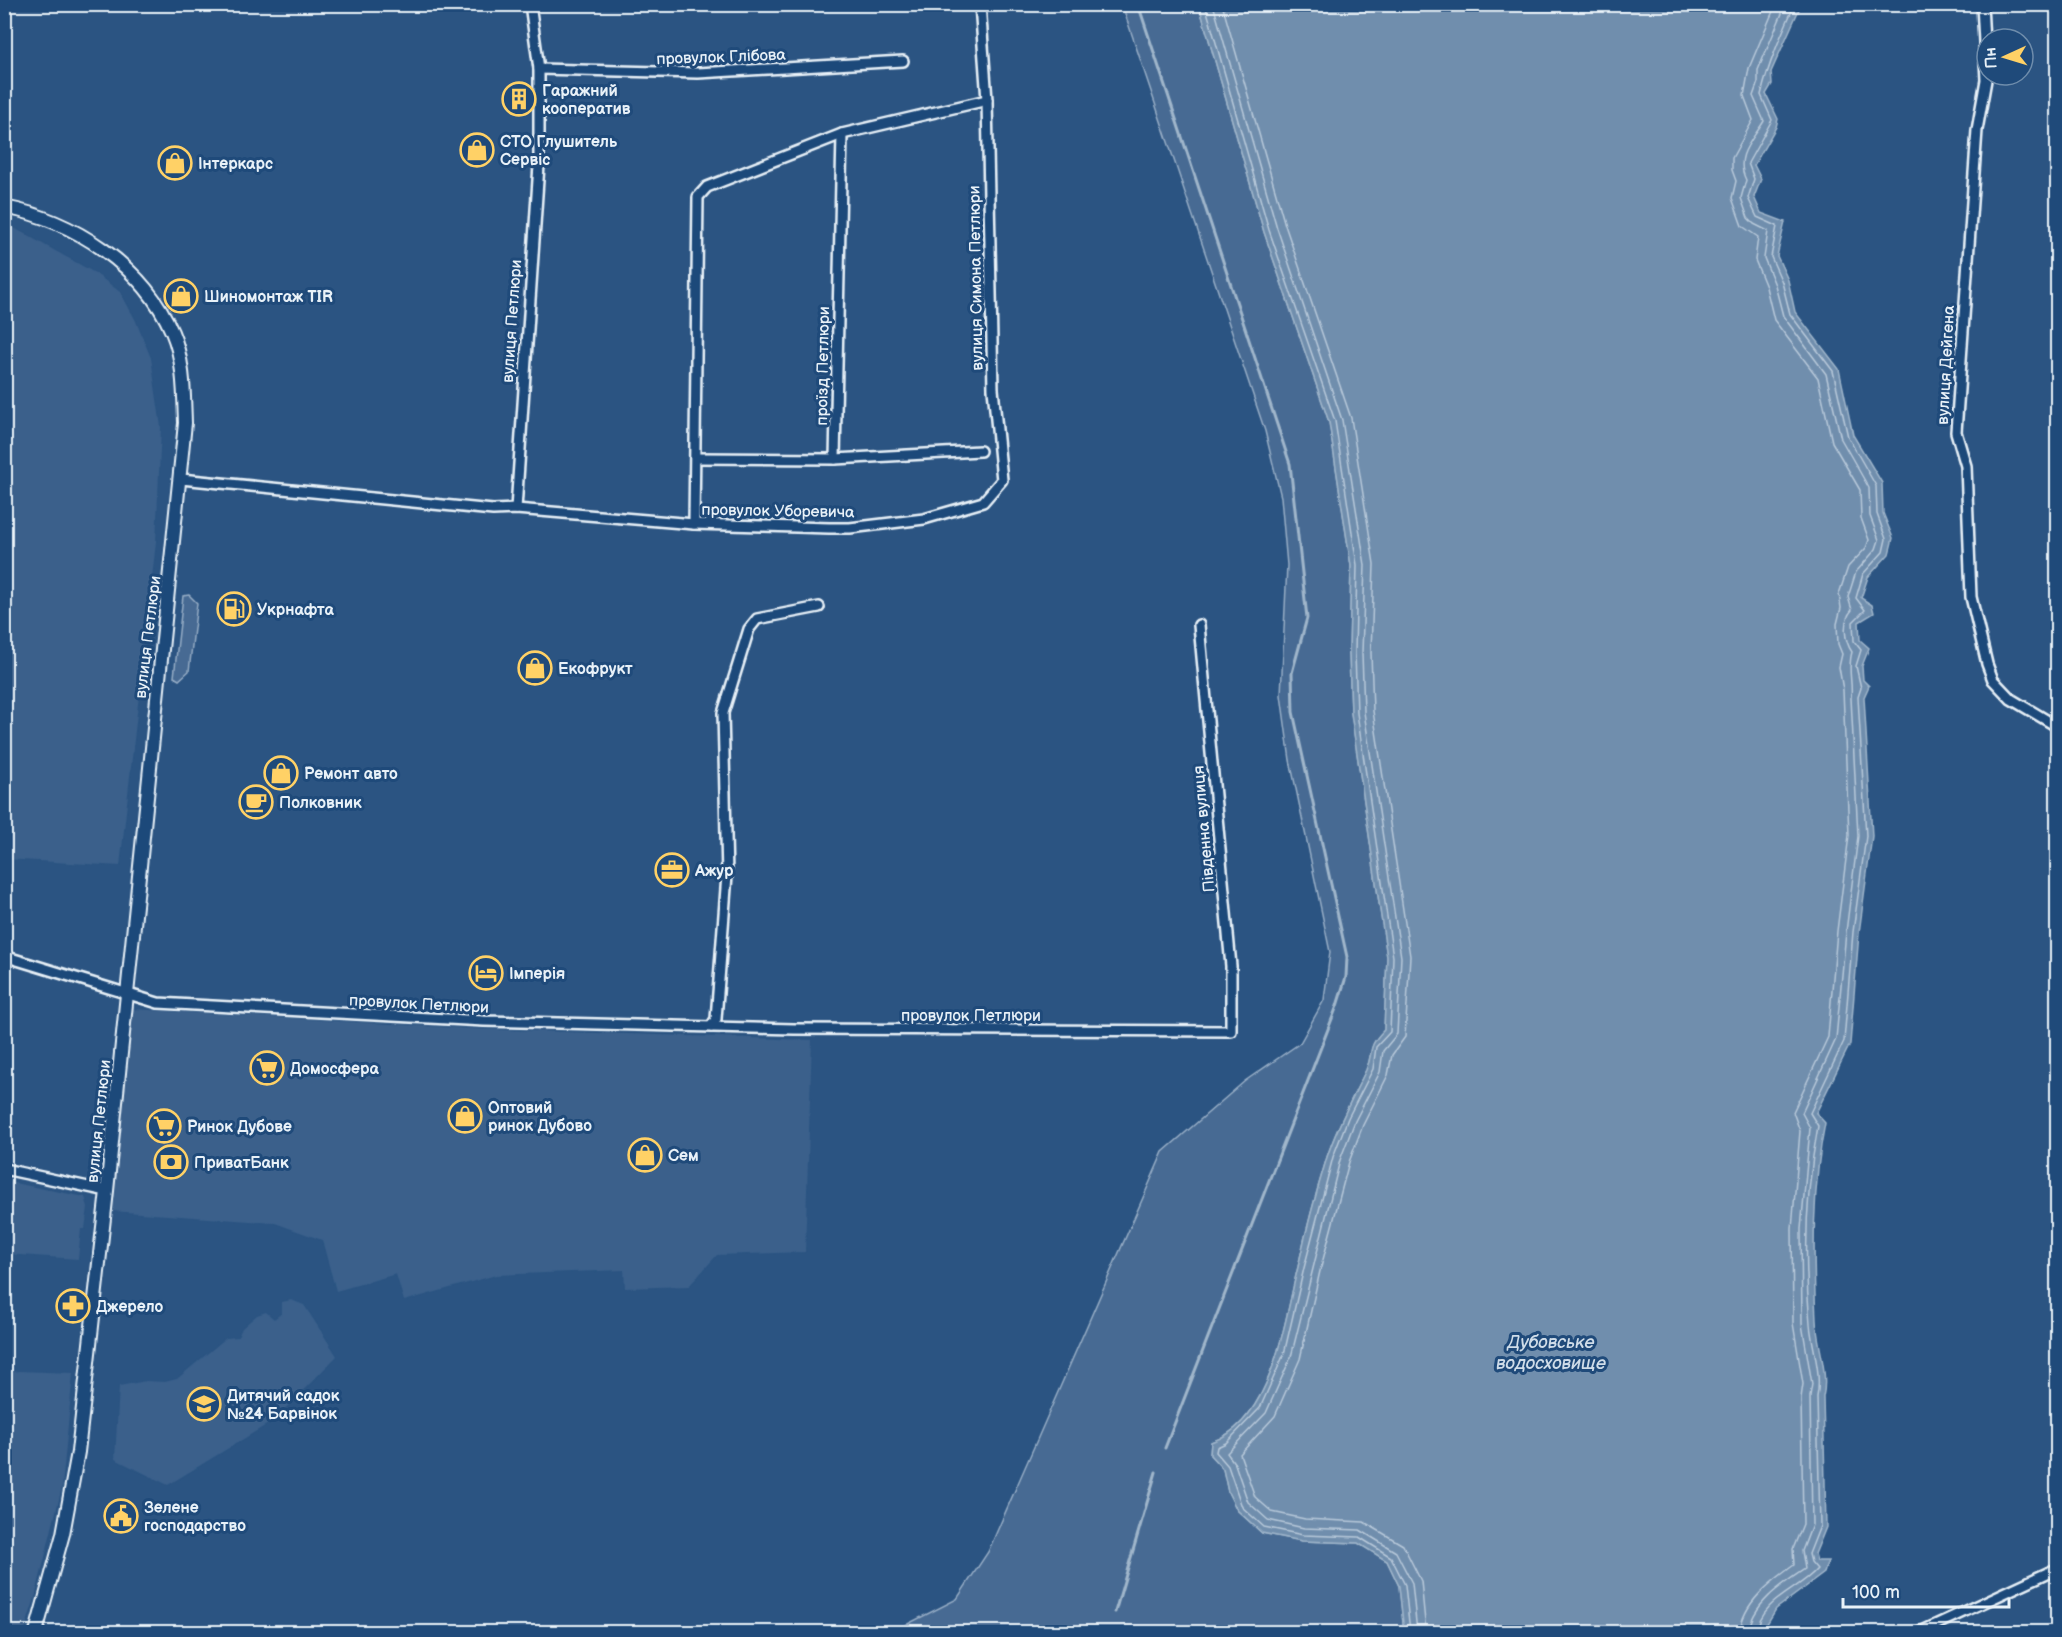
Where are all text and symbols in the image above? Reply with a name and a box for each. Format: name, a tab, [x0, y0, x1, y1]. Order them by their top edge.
north arrow	[1975, 27, 2035, 87]
street label: провулок Глібова	[656, 46, 787, 69]
text: Пн	[1981, 47, 2002, 69]
building icon: Гаражний кооператив	[501, 81, 537, 117]
place label: Гаражний кооператив	[542, 82, 631, 119]
shop icon: СТО Глушитель Сервіс	[459, 132, 495, 168]
place label: СТО Глушитель Сервіс	[500, 133, 618, 170]
shop icon: Інтеркарс	[157, 145, 193, 181]
place label: Інтеркарс	[198, 155, 273, 174]
street label: вулиця Симона Петлюри	[965, 185, 988, 371]
street label: вулиця Петлюри	[499, 259, 526, 383]
shop icon: Шиномонтаж TIR	[163, 278, 199, 314]
place label: Шиномонтаж TIR	[204, 288, 333, 307]
street label: вулиця Дейгена	[1934, 304, 1959, 425]
street label: проїзд Петлюри	[813, 306, 834, 426]
street label: провулок Уборевича	[701, 501, 855, 522]
street label: вулиця Петлюри	[132, 575, 165, 700]
fuel station icon: Укрнафта	[216, 591, 252, 627]
place label: Укрнафта	[257, 601, 334, 620]
shop icon: Екофрукт	[517, 650, 553, 686]
place label: Екофрукт	[558, 660, 633, 679]
shop icon: Ремонт авто	[263, 755, 299, 791]
place label: Ремонт авто	[304, 765, 398, 784]
street label: Південна вулиця	[1189, 765, 1219, 893]
cafe icon: Полковник	[238, 784, 274, 820]
place label: Полковник	[279, 794, 362, 813]
office icon: Ажур	[654, 852, 690, 888]
place label: Ажур	[694, 862, 734, 881]
hotel icon: Імперія	[468, 955, 504, 991]
place label: Імперія	[509, 965, 565, 984]
street label: провулок Петлюри	[349, 991, 489, 1018]
street label: провулок Петлюри	[901, 1007, 1041, 1026]
supermarket icon: Домосфера	[249, 1050, 285, 1086]
street label: вулиця Петлюри	[84, 1059, 115, 1184]
place label: Домосфера	[290, 1060, 379, 1079]
shop icon: Оптовий ринок Дубово	[447, 1098, 483, 1134]
place label: Оптовий ринок Дубово	[488, 1099, 592, 1136]
supermarket icon: Ринок Дубове	[146, 1108, 182, 1144]
place label: Ринок Дубове	[187, 1118, 292, 1137]
shop icon: Сем	[627, 1137, 663, 1173]
bank icon: ПриватБанк	[153, 1144, 189, 1180]
place label: Сем	[668, 1147, 699, 1166]
place label: ПриватБанк	[194, 1154, 289, 1173]
pharmacy icon: Джерело	[55, 1288, 91, 1324]
place label: Джерело	[96, 1298, 164, 1317]
water label: Дубовське водосховище	[1496, 1332, 1606, 1374]
school or university icon: Дитячий садок №24 Барвінок	[186, 1386, 222, 1422]
place label: Дитячий садок №24 Барвінок	[227, 1387, 340, 1424]
public building icon: Зелене господарство	[103, 1498, 139, 1534]
place label: Зелене господарство	[144, 1499, 246, 1536]
scale bar	[1843, 1571, 2010, 1609]
text: 100 m	[1852, 1582, 1900, 1603]

